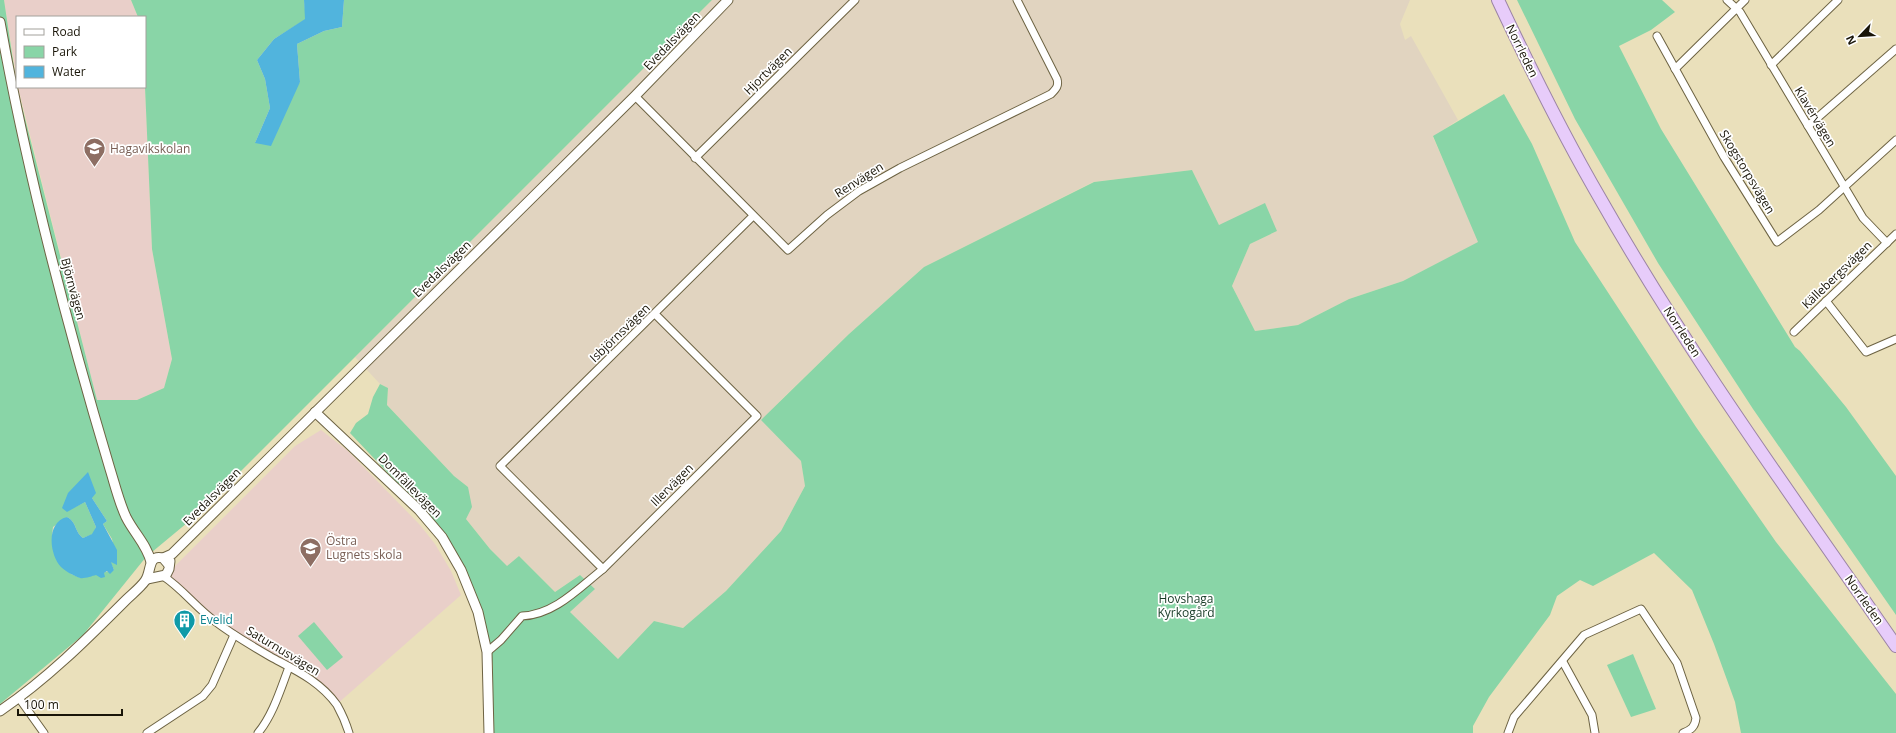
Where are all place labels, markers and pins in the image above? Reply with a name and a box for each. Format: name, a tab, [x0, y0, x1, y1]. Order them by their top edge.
school or university icon: Hagavikskolan	[81, 136, 107, 169]
place label: Hagavikskolan	[110, 140, 190, 157]
place label: Östra Lugnets skola	[326, 532, 402, 563]
school or university icon: Östra Lugnets skola	[298, 535, 324, 568]
building icon: Evelid	[172, 607, 198, 640]
place label: Evelid	[200, 611, 233, 628]

